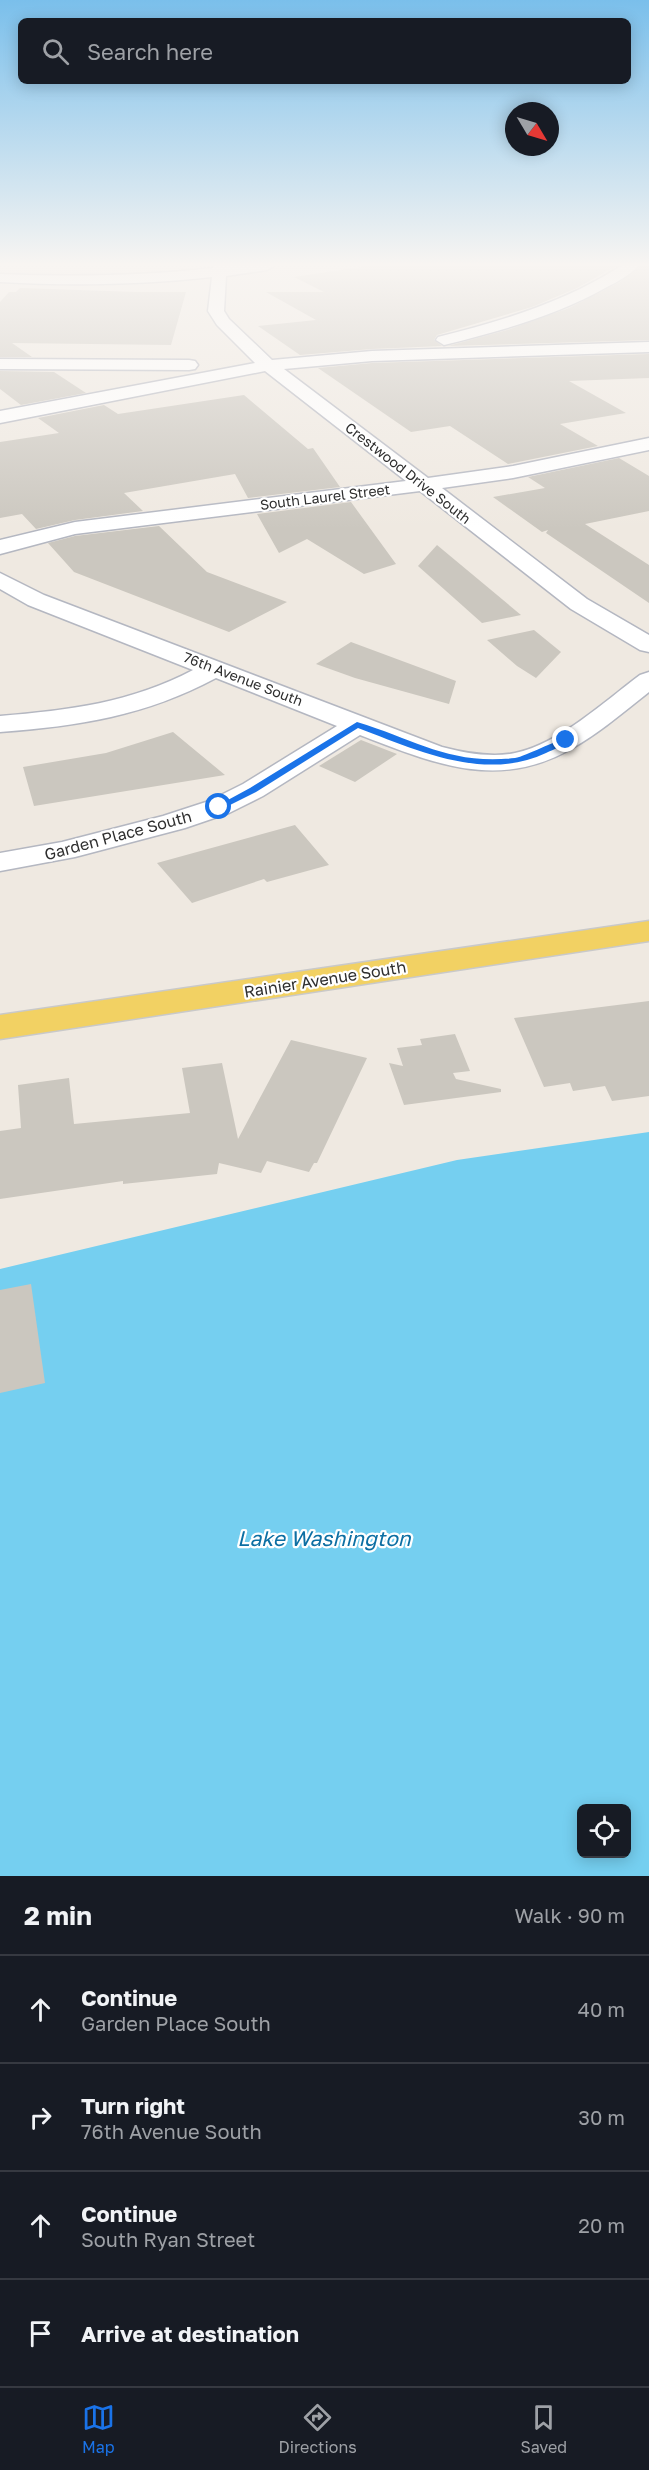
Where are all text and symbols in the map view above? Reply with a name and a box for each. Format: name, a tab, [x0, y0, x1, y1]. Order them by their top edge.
search box	[18, 18, 631, 84]
icon: search	[39, 35, 72, 68]
text: Search here	[87, 38, 213, 65]
north arrow	[505, 102, 559, 156]
street label: Crestwood Drive South	[342, 418, 474, 527]
street label: South Laurel Street	[259, 480, 391, 513]
street label: 76th Avenue South	[181, 648, 305, 709]
route end	[552, 726, 578, 752]
route start	[205, 793, 231, 819]
street label: Garden Place South	[42, 806, 194, 864]
street label: Rainier Avenue South	[242, 956, 408, 1002]
water label: Lake Washington	[237, 1525, 412, 1551]
map controls	[577, 1804, 631, 1858]
button: locate	[577, 1804, 631, 1858]
text: 2 min	[24, 1900, 92, 1931]
text: Walk · 90 m	[514, 1903, 625, 1927]
text: Continue	[81, 1984, 177, 2011]
icon: ahead	[24, 1993, 57, 2026]
text: 40 m	[578, 1997, 625, 2021]
text: Garden Place South	[81, 2011, 271, 2035]
text: Turn right	[81, 2092, 185, 2119]
icon: right	[24, 2101, 57, 2134]
text: 30 m	[578, 2105, 625, 2129]
text: 76th Avenue South	[81, 2119, 262, 2143]
text: Continue	[81, 2200, 177, 2227]
icon: ahead	[24, 2209, 57, 2242]
text: 20 m	[578, 2213, 625, 2237]
text: South Ryan Street	[81, 2227, 255, 2251]
icon: arrive	[24, 2317, 57, 2350]
text: Arrive at destination	[81, 2320, 299, 2347]
tab: Map	[82, 2401, 115, 2457]
tab: Directions	[279, 2401, 357, 2457]
tab: Saved	[520, 2401, 567, 2457]

